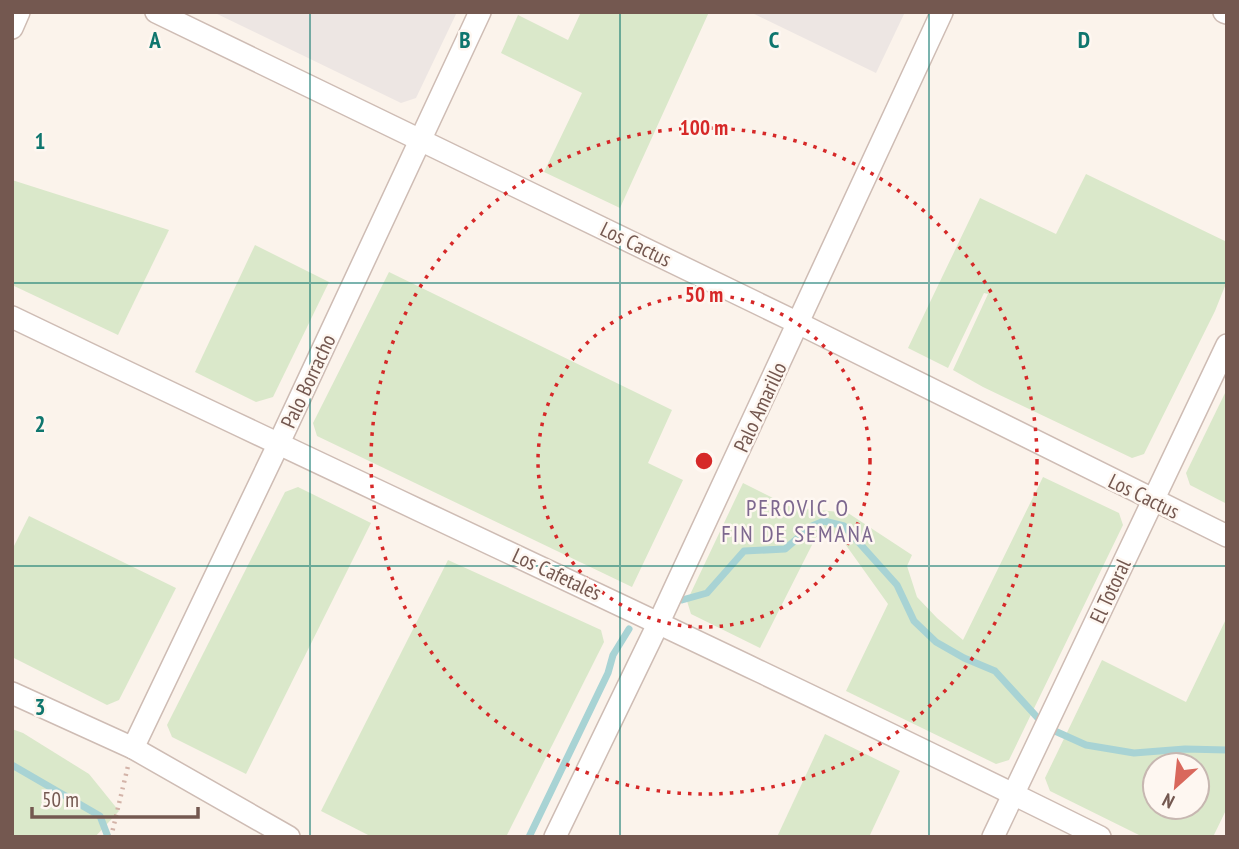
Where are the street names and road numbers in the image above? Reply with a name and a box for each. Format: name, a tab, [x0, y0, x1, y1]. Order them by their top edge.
street label: Los Cactus	[596, 215, 676, 273]
street label: Palo Borracho	[275, 330, 341, 432]
street label: Palo Amarillo	[727, 358, 793, 456]
street label: Los Cactus	[1104, 467, 1184, 525]
street label: Los Cafetales	[508, 542, 606, 606]
street label: El Totoral	[1083, 554, 1137, 627]

